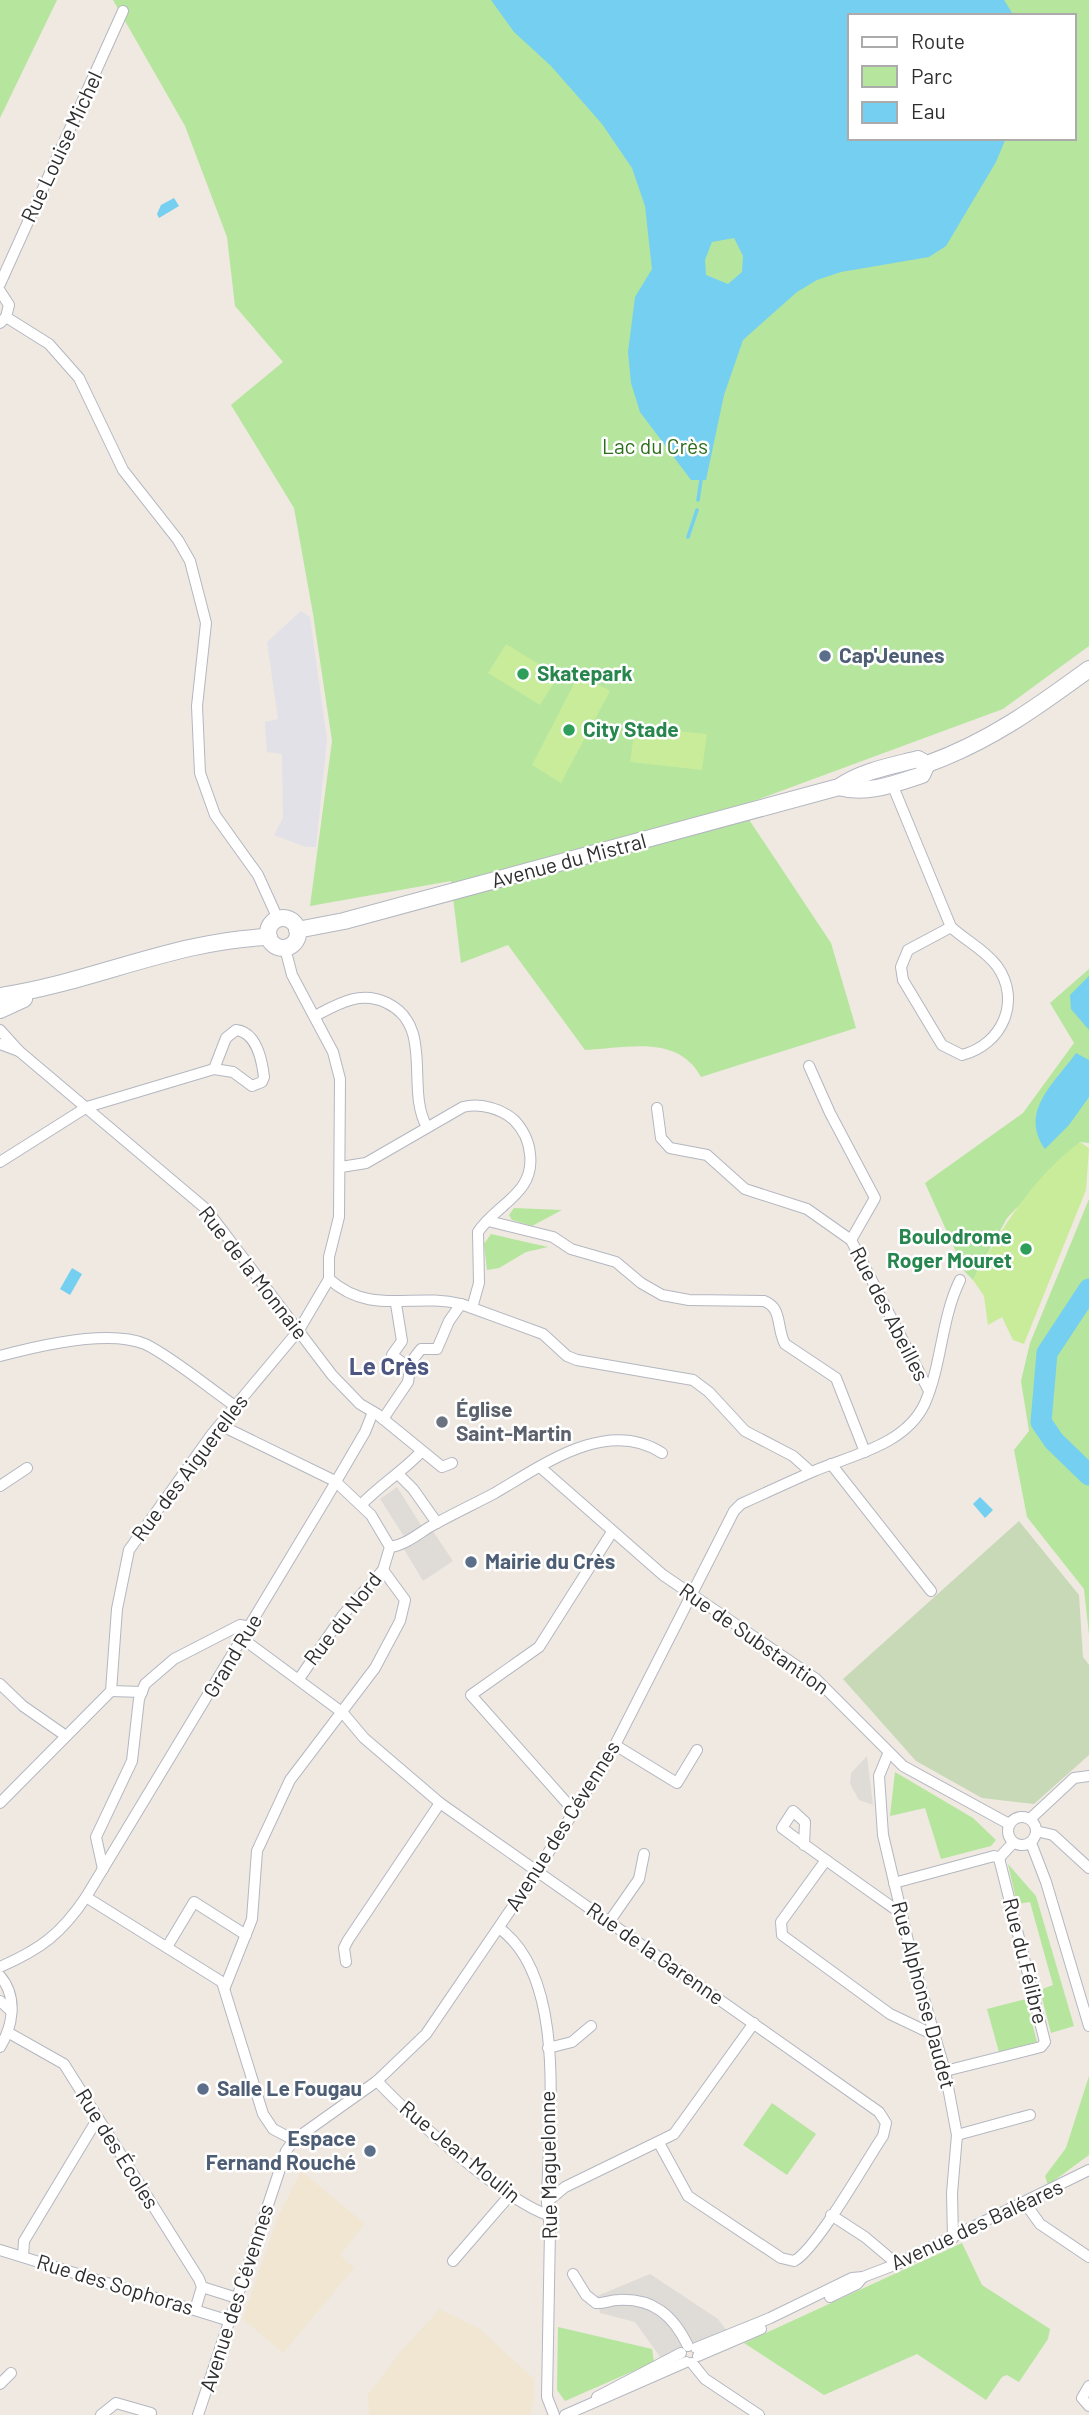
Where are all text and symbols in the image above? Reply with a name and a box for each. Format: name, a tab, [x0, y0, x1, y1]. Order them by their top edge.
legend	[848, 14, 1075, 140]
text: Route	[911, 28, 965, 53]
text: Parc	[911, 63, 953, 88]
street label: Rue Louise Michel	[15, 67, 107, 226]
text: Eau	[911, 98, 946, 123]
park label: Lac du Crès	[602, 433, 708, 458]
place label: Cap'Jeunes	[839, 642, 944, 667]
marker: Cap'Jeunes	[817, 648, 833, 664]
place label: Skatepark	[537, 660, 633, 685]
marker: Skatepark	[515, 666, 531, 682]
place label: City Stade	[583, 716, 679, 741]
marker: City Stade	[561, 722, 577, 738]
street label: Avenue du Mistral	[489, 827, 649, 892]
street label: Rue de la Monnaie	[194, 1200, 314, 1344]
place label: Boulodrome Roger Mouret	[887, 1223, 1012, 1272]
marker: Boulodrome Roger Mouret	[1018, 1241, 1034, 1257]
street label: Rue des Abeilles	[846, 1242, 935, 1385]
district label: Le Crès	[349, 1351, 429, 1380]
street label: Rue des Aiguerelles	[125, 1389, 252, 1546]
place label: Église Saint-Martin	[456, 1396, 572, 1445]
marker: Église Saint-Martin	[434, 1414, 450, 1430]
place label: Mairie du Crès	[485, 1548, 615, 1573]
marker: Mairie du Crès	[463, 1554, 479, 1570]
street label: Rue du Nord	[298, 1567, 386, 1670]
street label: Rue de Substantion	[675, 1577, 834, 1699]
street label: Grand Rue	[197, 1609, 266, 1702]
street label: Avenue des Cévennes	[499, 1736, 624, 1915]
street label: Rue du Félibre	[999, 1895, 1054, 2026]
street label: Rue de la Garenne	[582, 1896, 729, 2009]
street label: Rue Alphonse Daudet	[887, 1898, 962, 2091]
place label: Salle Le Fougau	[217, 2075, 362, 2100]
marker: Salle Le Fougau	[195, 2081, 211, 2097]
street label: Rue des Écoles	[71, 2083, 165, 2213]
street label: Rue Maguelonne	[534, 2090, 561, 2240]
street label: Rue Jean Moulin	[395, 2094, 526, 2207]
place label: Espace Fernand Rouché	[206, 2125, 356, 2174]
marker: Espace Fernand Rouché	[362, 2143, 378, 2159]
street label: Avenue des Baléares	[886, 2173, 1066, 2274]
street label: Avenue des Cévennes	[193, 2201, 278, 2394]
street label: Rue des Sophoras	[34, 2248, 197, 2319]

